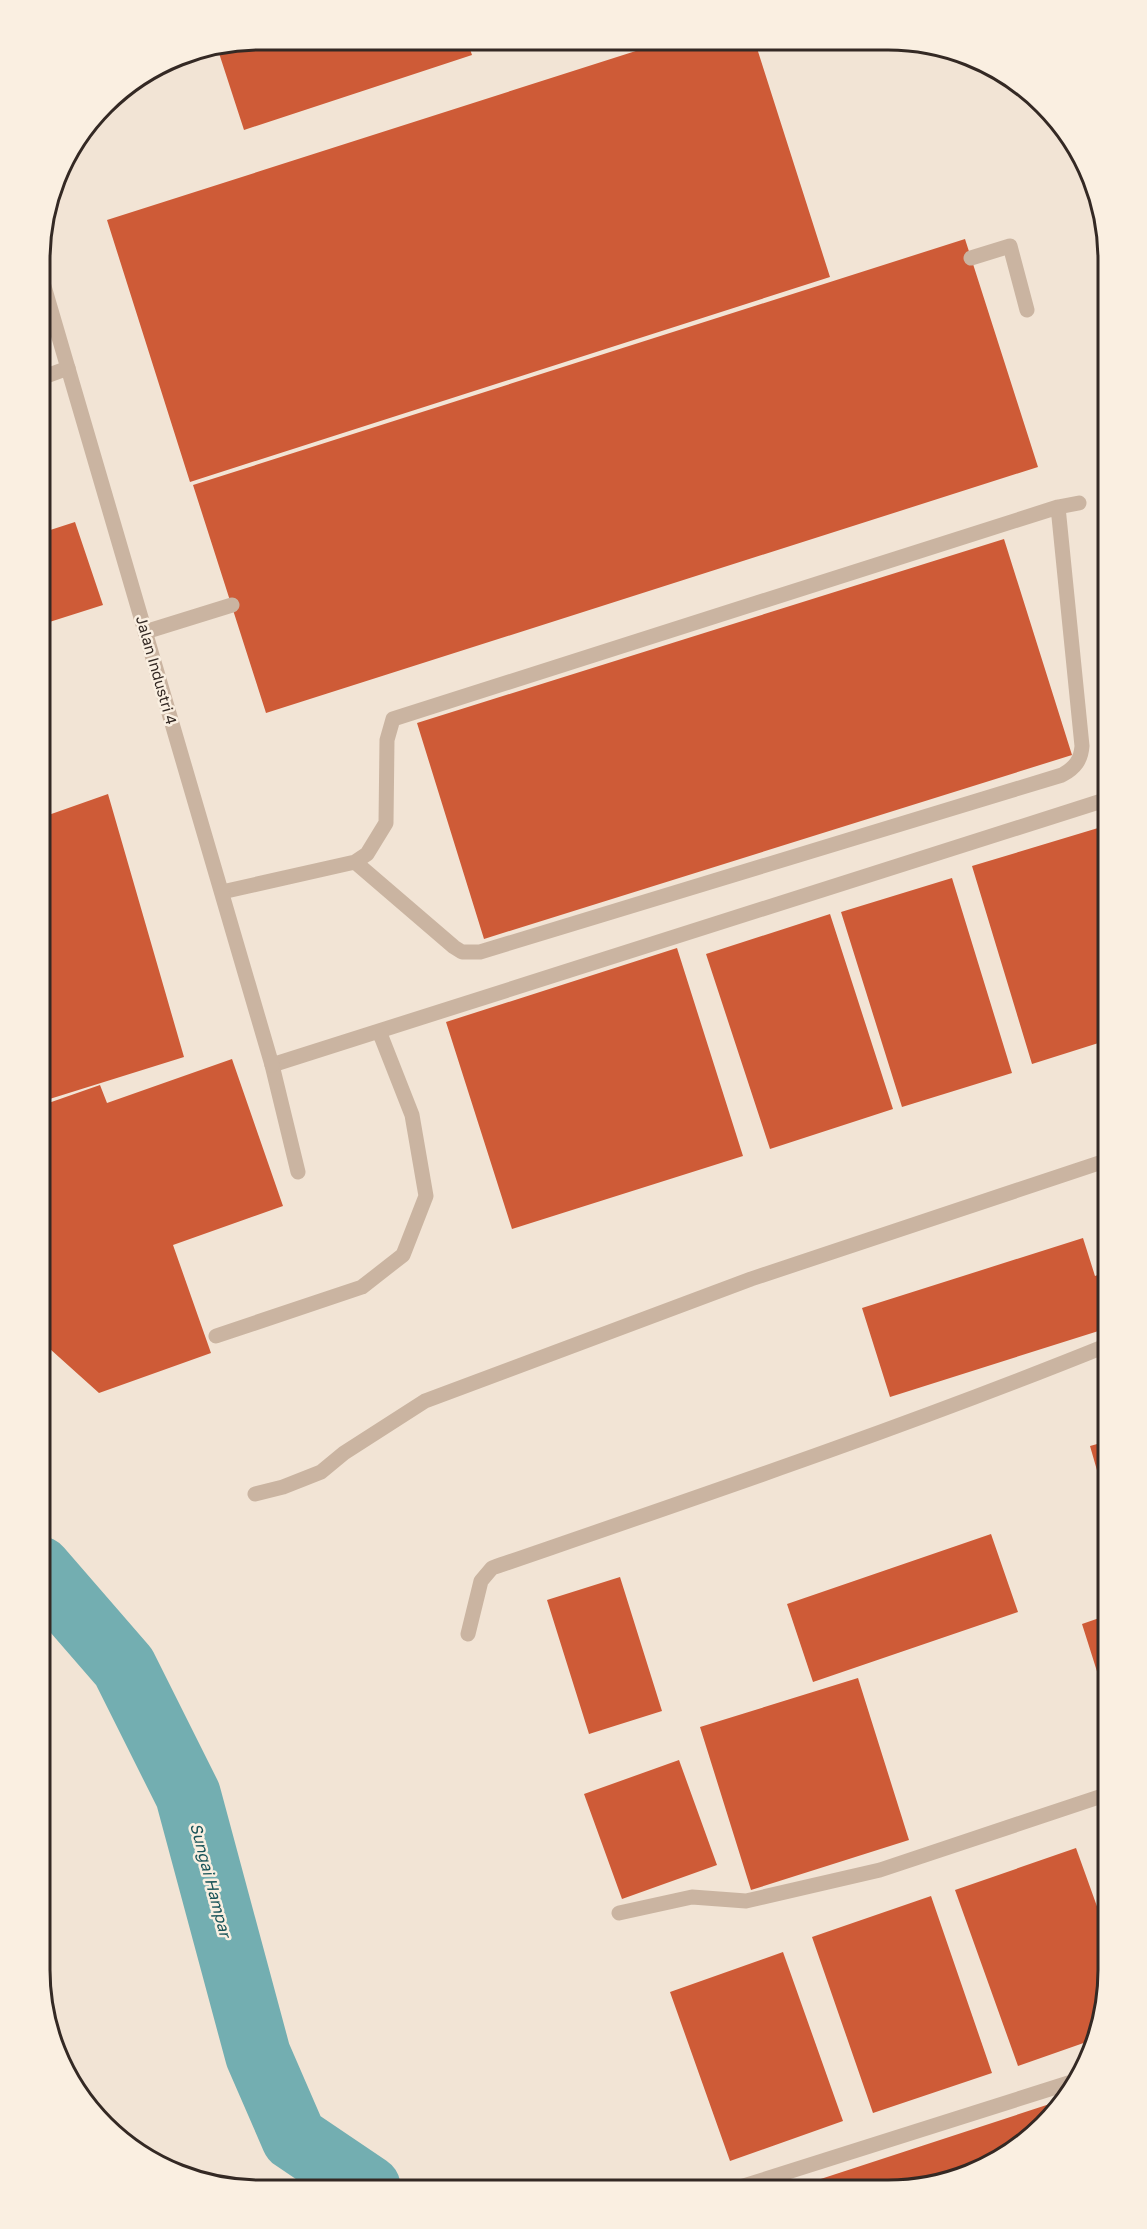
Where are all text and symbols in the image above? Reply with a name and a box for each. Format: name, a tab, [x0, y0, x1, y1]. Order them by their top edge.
street label: Jalan Industri 4	[133, 614, 181, 726]
water label: Sungai Hampar	[186, 1821, 237, 1942]

